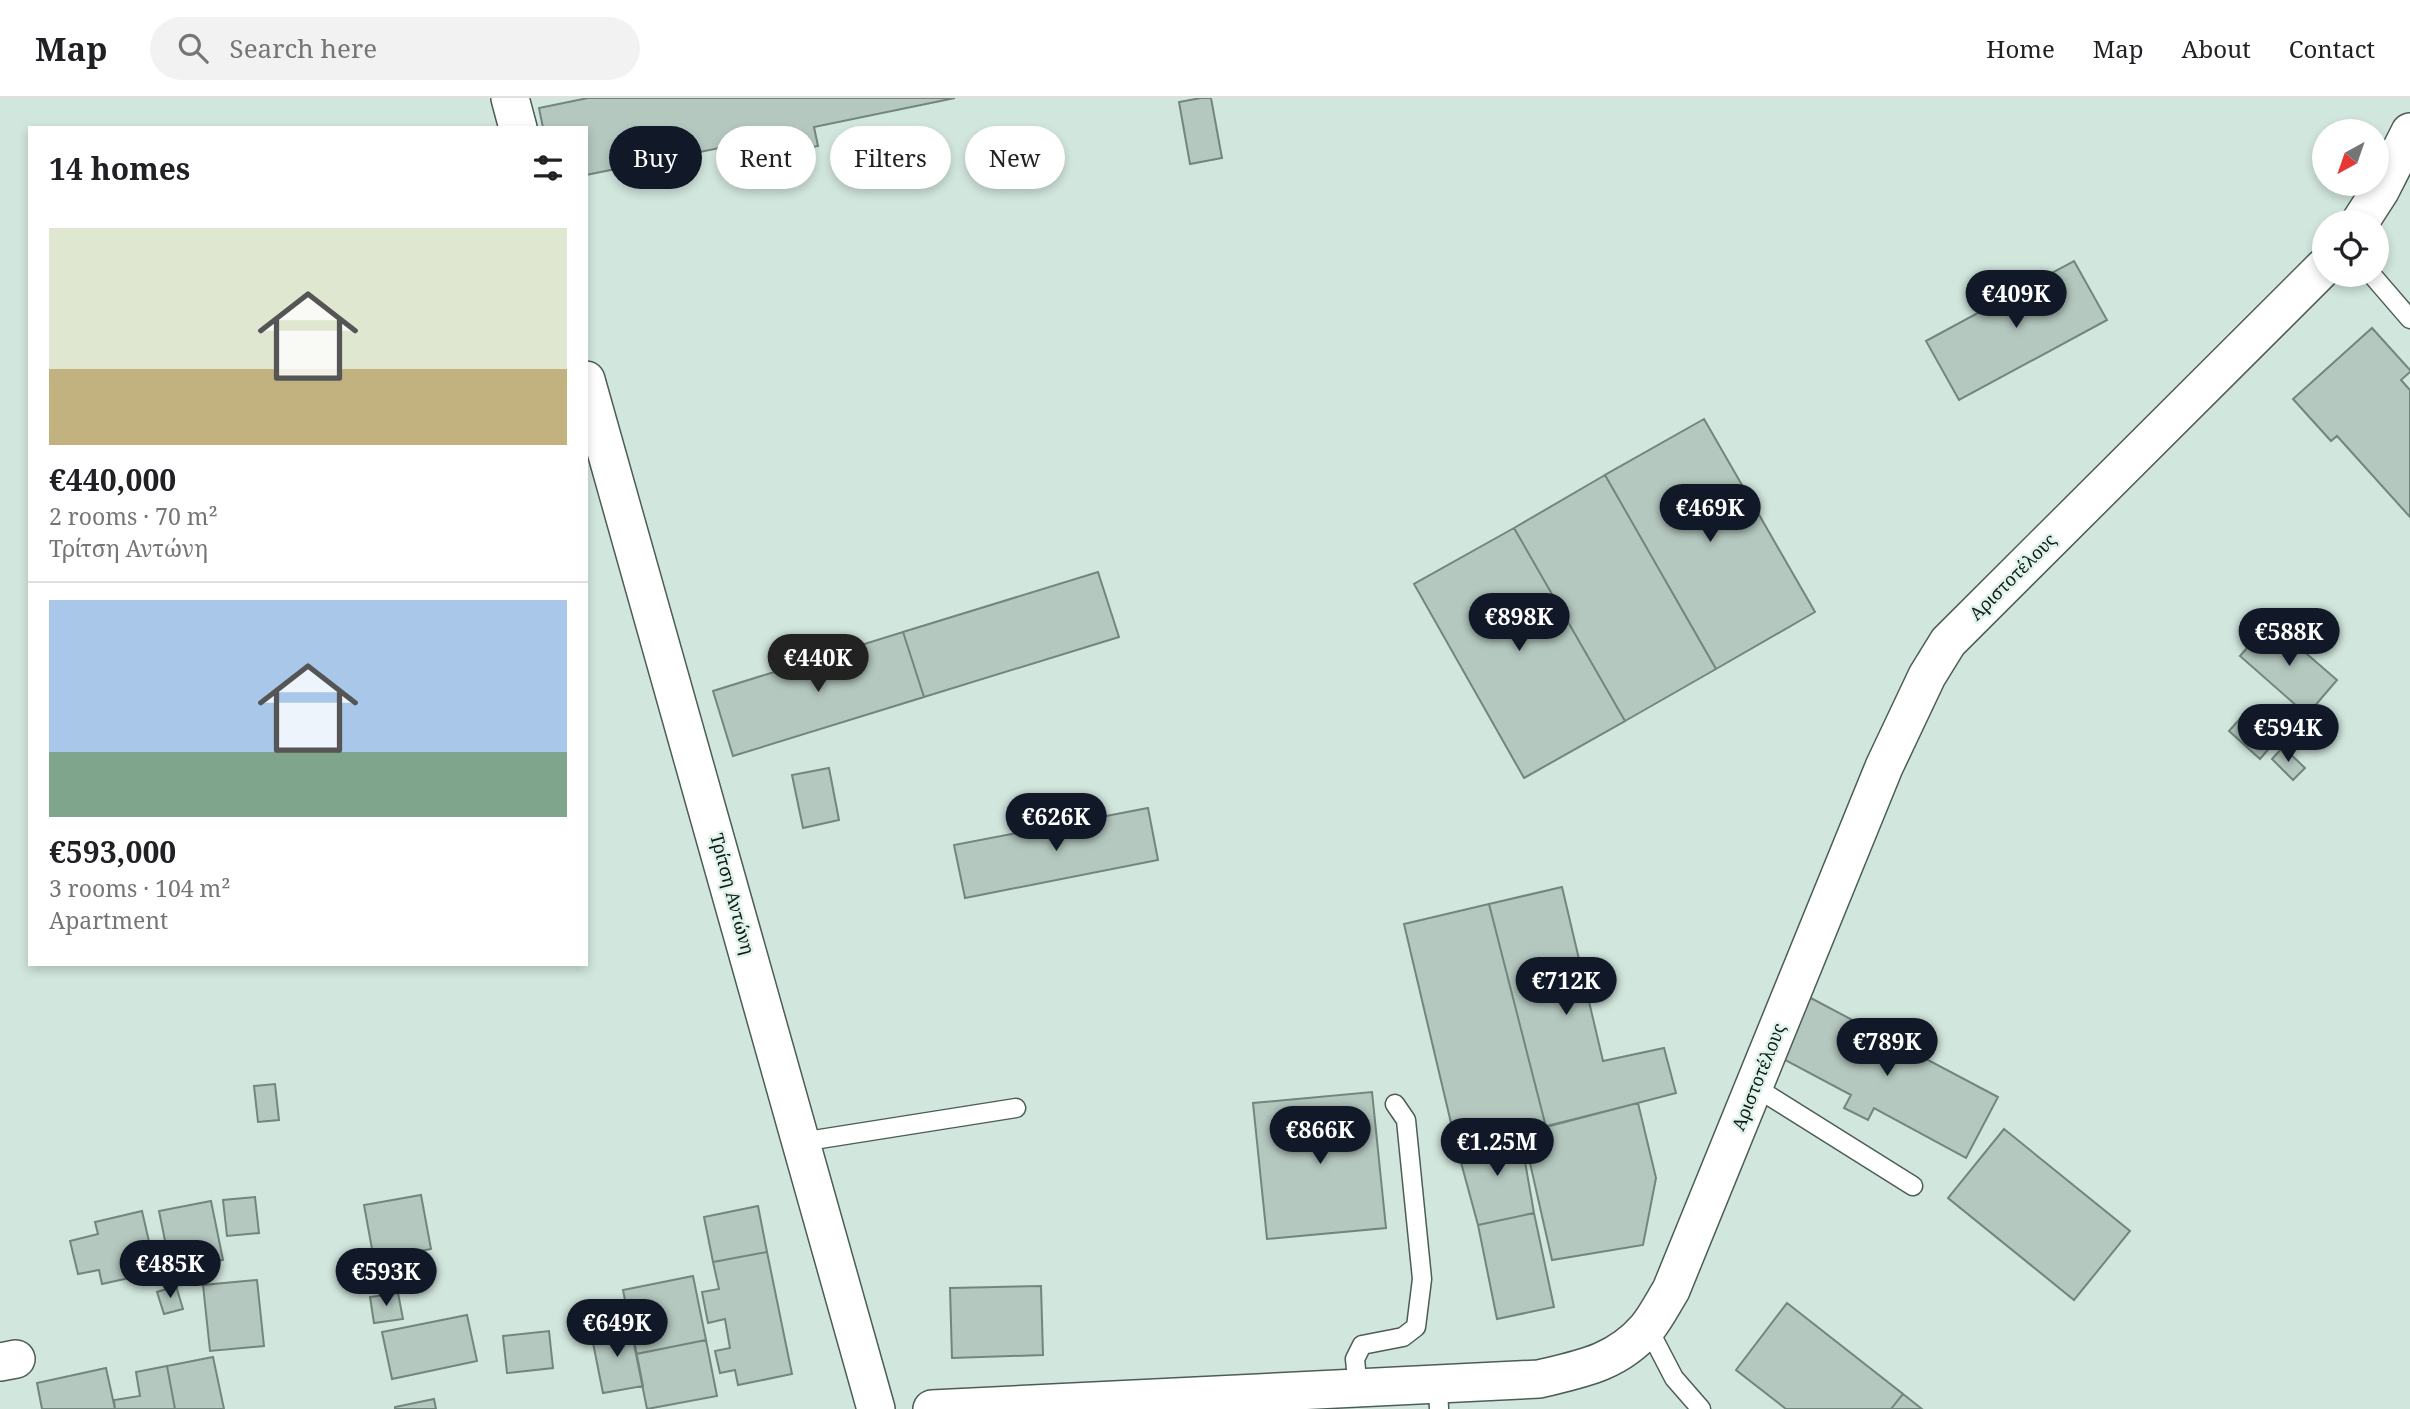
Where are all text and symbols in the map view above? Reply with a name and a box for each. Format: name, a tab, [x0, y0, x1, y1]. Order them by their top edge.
search box	[150, 17, 640, 80]
text: Map	[35, 26, 108, 71]
icon: search	[174, 29, 212, 67]
text: Search here	[230, 30, 377, 66]
text: Home	[1986, 32, 2055, 65]
text: Map	[2093, 32, 2144, 65]
text: About	[2182, 32, 2251, 65]
text: Contact	[2289, 32, 2375, 65]
north arrow	[2312, 119, 2389, 196]
map controls	[2312, 119, 2389, 287]
chip: Buy	[609, 126, 702, 189]
chip: Rent	[716, 126, 816, 189]
chip: Filters	[830, 126, 951, 189]
chip: New	[965, 126, 1065, 189]
text: 14 homes	[49, 148, 190, 189]
icon: filters	[529, 149, 567, 187]
button: locate	[2312, 210, 2389, 287]
pin: €409K	[1967, 271, 2065, 330]
icon: home	[245, 273, 371, 399]
text: €409K	[1982, 277, 2050, 309]
text: €440,000	[49, 459, 176, 500]
pin: €469K	[1661, 484, 1759, 544]
text: €469K	[1676, 491, 1744, 523]
text: 2 rooms · 70 m²	[49, 500, 218, 532]
street label: Αριστοτέλους	[1964, 527, 2061, 625]
text: Τρίτση Αντώνη	[49, 532, 208, 564]
pin: €898K	[1470, 594, 1568, 653]
text: €898K	[1485, 600, 1553, 632]
pin: €588K	[2240, 608, 2338, 668]
text: €588K	[2255, 615, 2323, 647]
pin: €440K	[769, 634, 867, 694]
text: €440K	[784, 641, 852, 673]
icon: home	[245, 645, 371, 771]
pin: €594K	[2239, 704, 2337, 764]
text: €594K	[2254, 711, 2322, 743]
pin: €626K	[1007, 794, 1105, 853]
text: €626K	[1022, 800, 1090, 832]
text: €593,000	[49, 831, 176, 872]
street label: Τρίτση Αντώνη	[705, 831, 761, 957]
text: 3 rooms · 104 m²	[49, 872, 231, 904]
text: Apartment	[49, 904, 168, 936]
pin: €712K	[1517, 958, 1615, 1017]
text: €712K	[1532, 964, 1600, 996]
pin: €789K	[1838, 1018, 1936, 1078]
street label: Αριστοτέλους	[1726, 1019, 1791, 1134]
text: €789K	[1853, 1025, 1921, 1057]
pin: €866K	[1271, 1107, 1369, 1166]
text: €866K	[1286, 1113, 1354, 1145]
pin: €1.25M	[1440, 1118, 1554, 1178]
text: €1.25M	[1457, 1125, 1537, 1157]
pin: €485K	[121, 1240, 219, 1300]
text: €485K	[136, 1247, 204, 1279]
pin: €593K	[337, 1248, 435, 1308]
text: €593K	[352, 1255, 420, 1287]
pin: €649K	[568, 1300, 666, 1359]
text: €649K	[583, 1306, 651, 1338]

